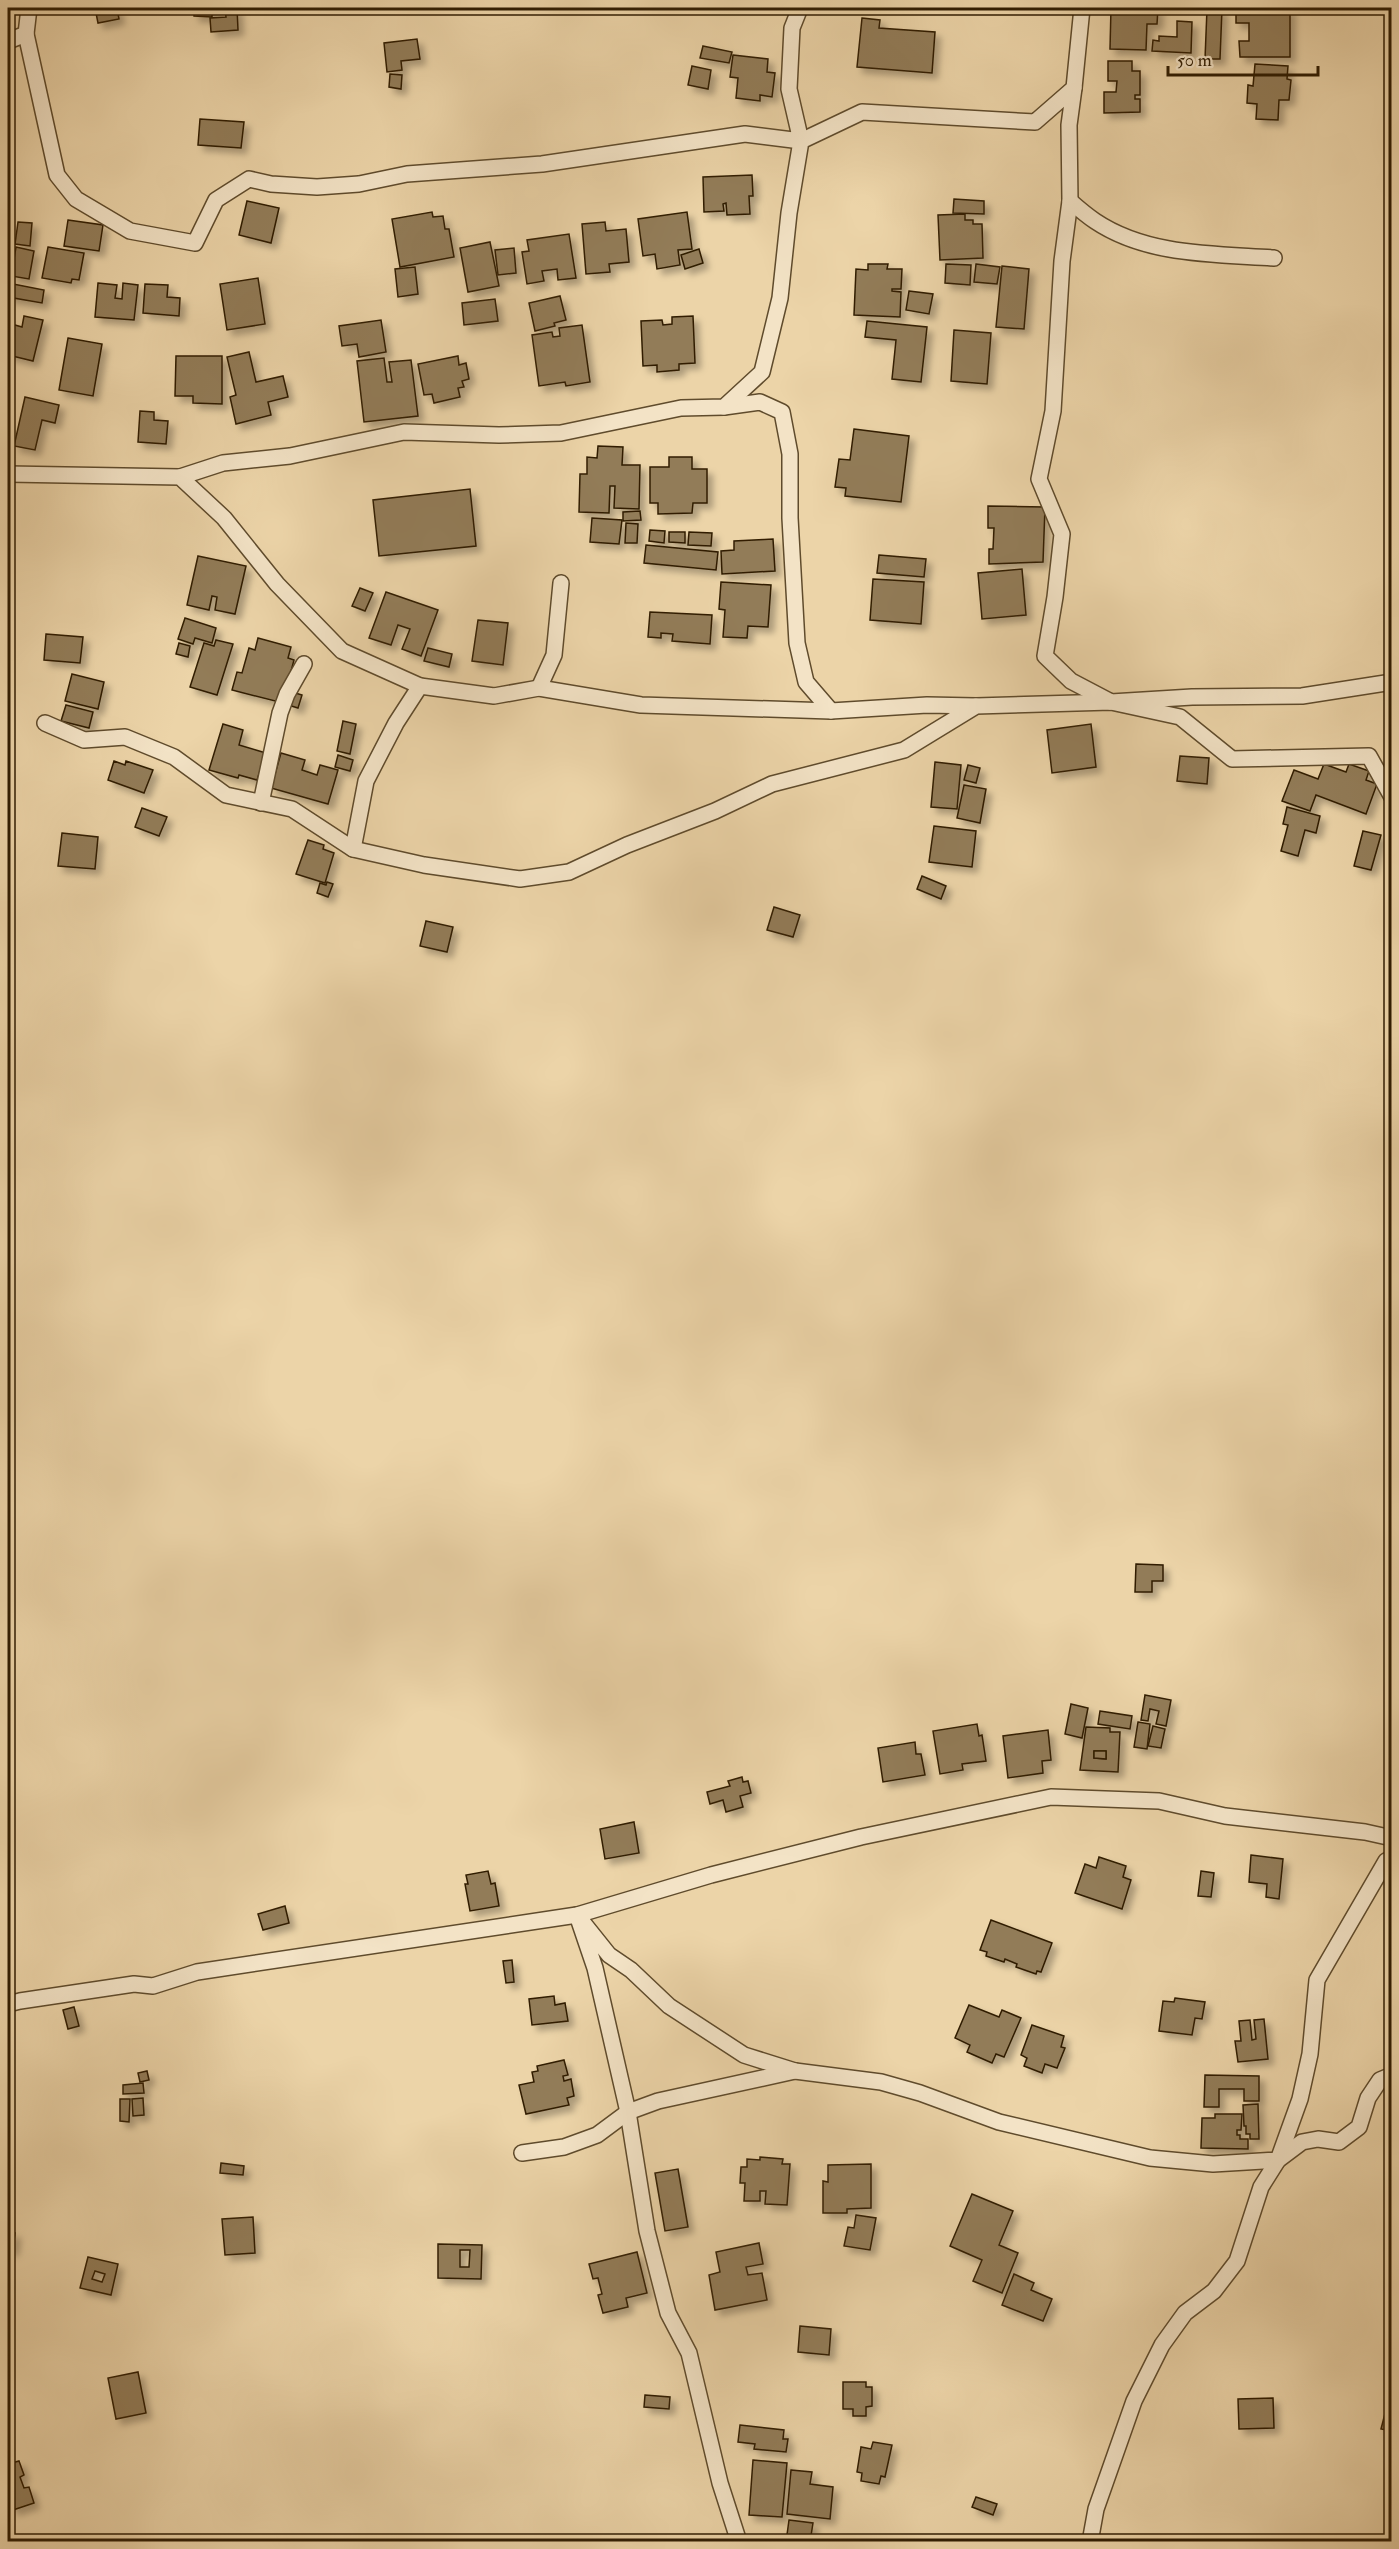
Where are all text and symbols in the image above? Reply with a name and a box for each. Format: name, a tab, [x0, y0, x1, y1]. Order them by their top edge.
scale bar	[1168, 39, 1318, 77]
text: 50 m	[1177, 49, 1212, 72]

